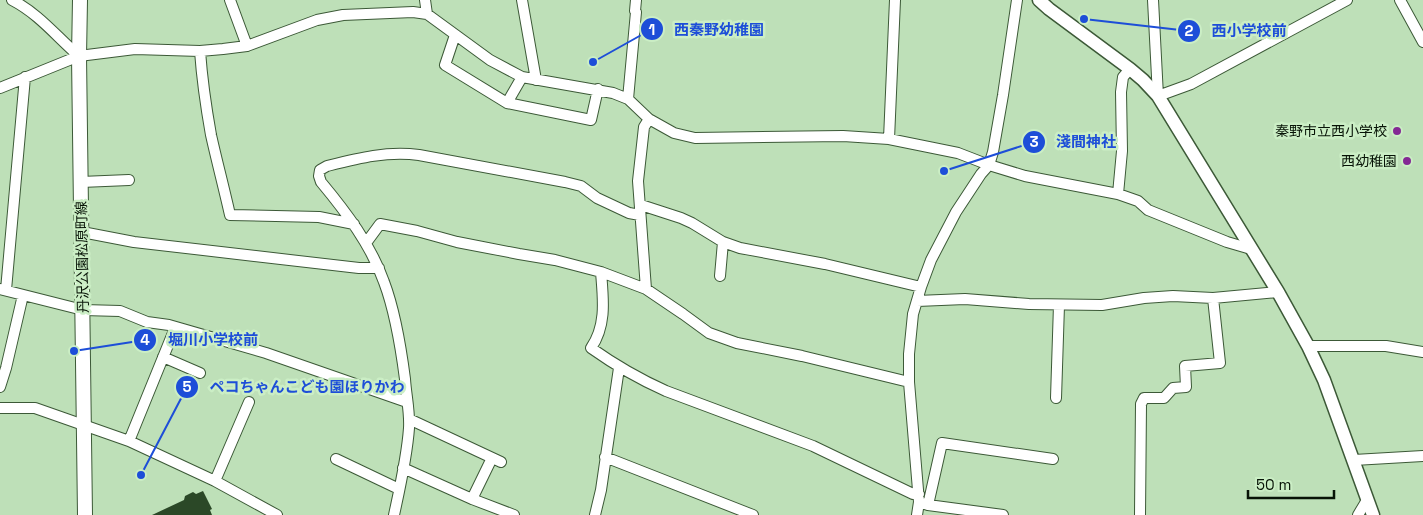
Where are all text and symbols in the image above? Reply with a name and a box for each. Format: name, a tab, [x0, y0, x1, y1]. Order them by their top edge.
callout: 西秦野幼稚園	[639, 14, 774, 44]
callout: 西小学校前	[1177, 16, 1297, 46]
text: 1	[649, 20, 655, 39]
text: 西秦野幼稚園	[674, 20, 764, 39]
text: 2	[1185, 21, 1194, 40]
text: 西小学校前	[1211, 21, 1287, 40]
place label: 秦野市立西小学校	[1275, 122, 1387, 140]
marker: 秦野市立西小学校	[1391, 125, 1403, 137]
callout: 淺間神社	[1021, 127, 1126, 157]
text: 3	[1029, 132, 1039, 151]
text: 淺間神社	[1056, 132, 1116, 151]
place label: 西幼稚園	[1341, 152, 1397, 170]
marker: 西幼稚園	[1401, 155, 1413, 167]
street label: 丹沢公園松原町線	[72, 201, 92, 313]
callout: 堀川小学校前	[133, 325, 268, 355]
text: 4	[140, 330, 150, 349]
text: 堀川小学校前	[168, 330, 258, 349]
callout: ペコちゃんこども園ほりかわ	[175, 372, 415, 402]
text: 5	[182, 377, 192, 396]
text: ペコちゃんこども園ほりかわ	[209, 377, 405, 396]
scale bar	[1248, 468, 1334, 500]
text: 50 m	[1256, 475, 1291, 494]

